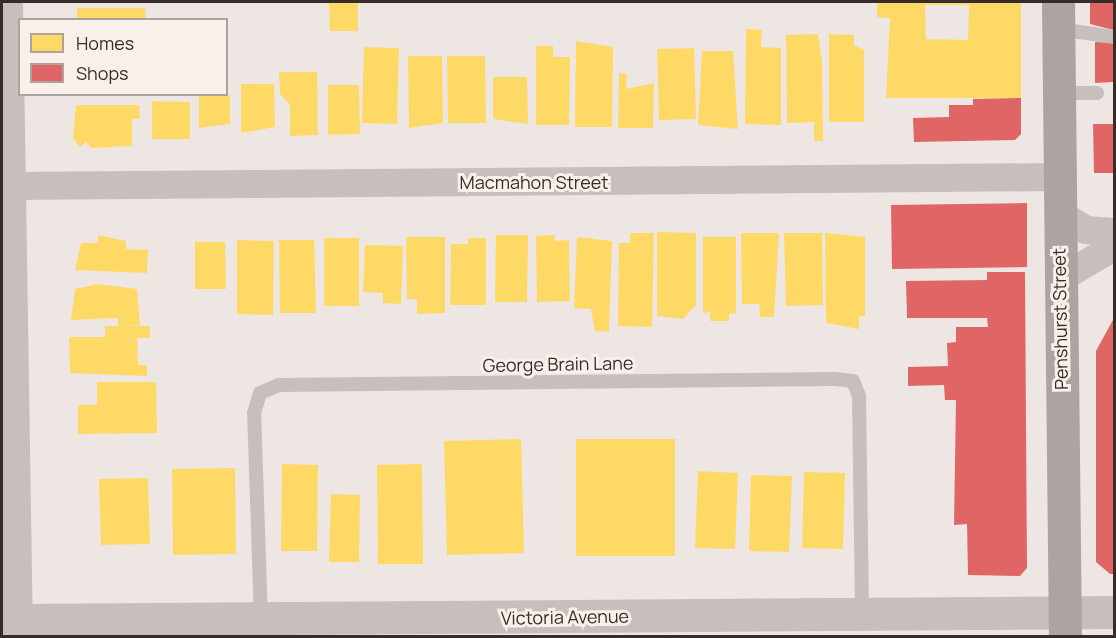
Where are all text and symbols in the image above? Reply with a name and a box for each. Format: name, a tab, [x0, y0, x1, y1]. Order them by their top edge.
legend	[18, 18, 228, 96]
text: Homes	[76, 31, 134, 55]
text: Shops	[76, 61, 128, 85]
street label: Macmahon Street	[460, 171, 608, 193]
street label: Penshurst Street	[1048, 248, 1072, 390]
street label: George Brain Lane	[482, 352, 634, 376]
street label: Victoria Avenue	[501, 605, 629, 629]

